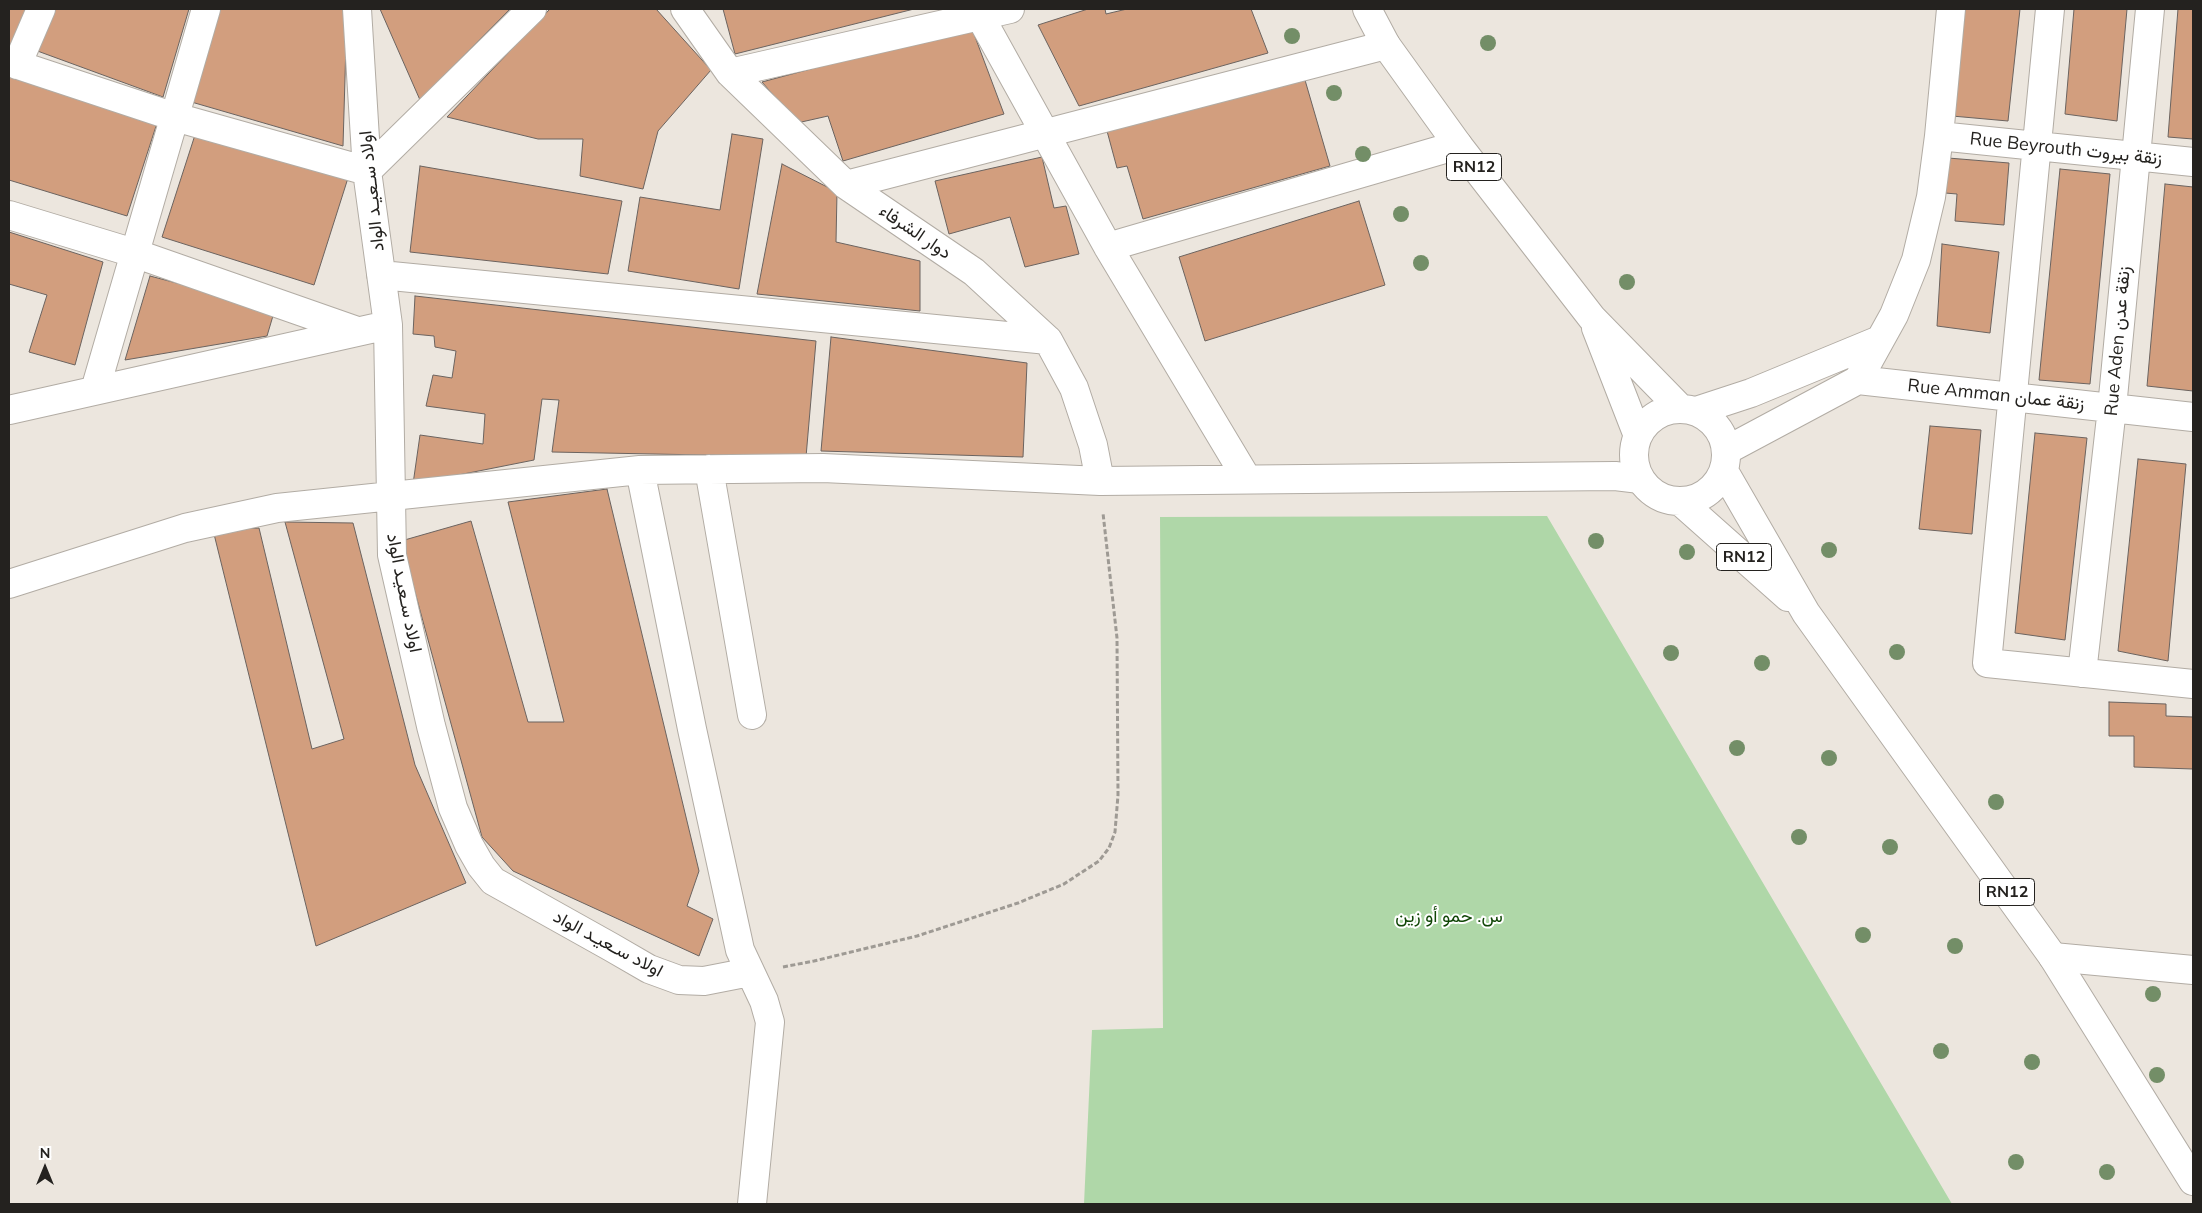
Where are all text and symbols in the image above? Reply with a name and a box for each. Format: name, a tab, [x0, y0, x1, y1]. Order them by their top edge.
street label: Rue Beyrouth زنقة بيروت	[1969, 128, 2163, 170]
street label: اولاد سـعيـد الواد	[355, 130, 389, 252]
road number: RN12	[1446, 154, 1502, 180]
street label: دوار الشرفاء	[875, 200, 955, 264]
street label: Rue Aden زنقة عدن	[2101, 265, 2135, 417]
street label: Rue Amman زنقة عمان	[1906, 375, 2086, 415]
street label: اولاد سـعيـد الواد	[382, 532, 426, 654]
road number: RN12	[1716, 544, 1772, 570]
road number: RN12	[1980, 879, 2034, 906]
street label: اولاد سـعيـد الواد	[549, 906, 667, 982]
park label: س. حمو أو زين	[1395, 906, 1503, 928]
north arrow	[20, 1143, 70, 1193]
text: N	[40, 1144, 50, 1162]

